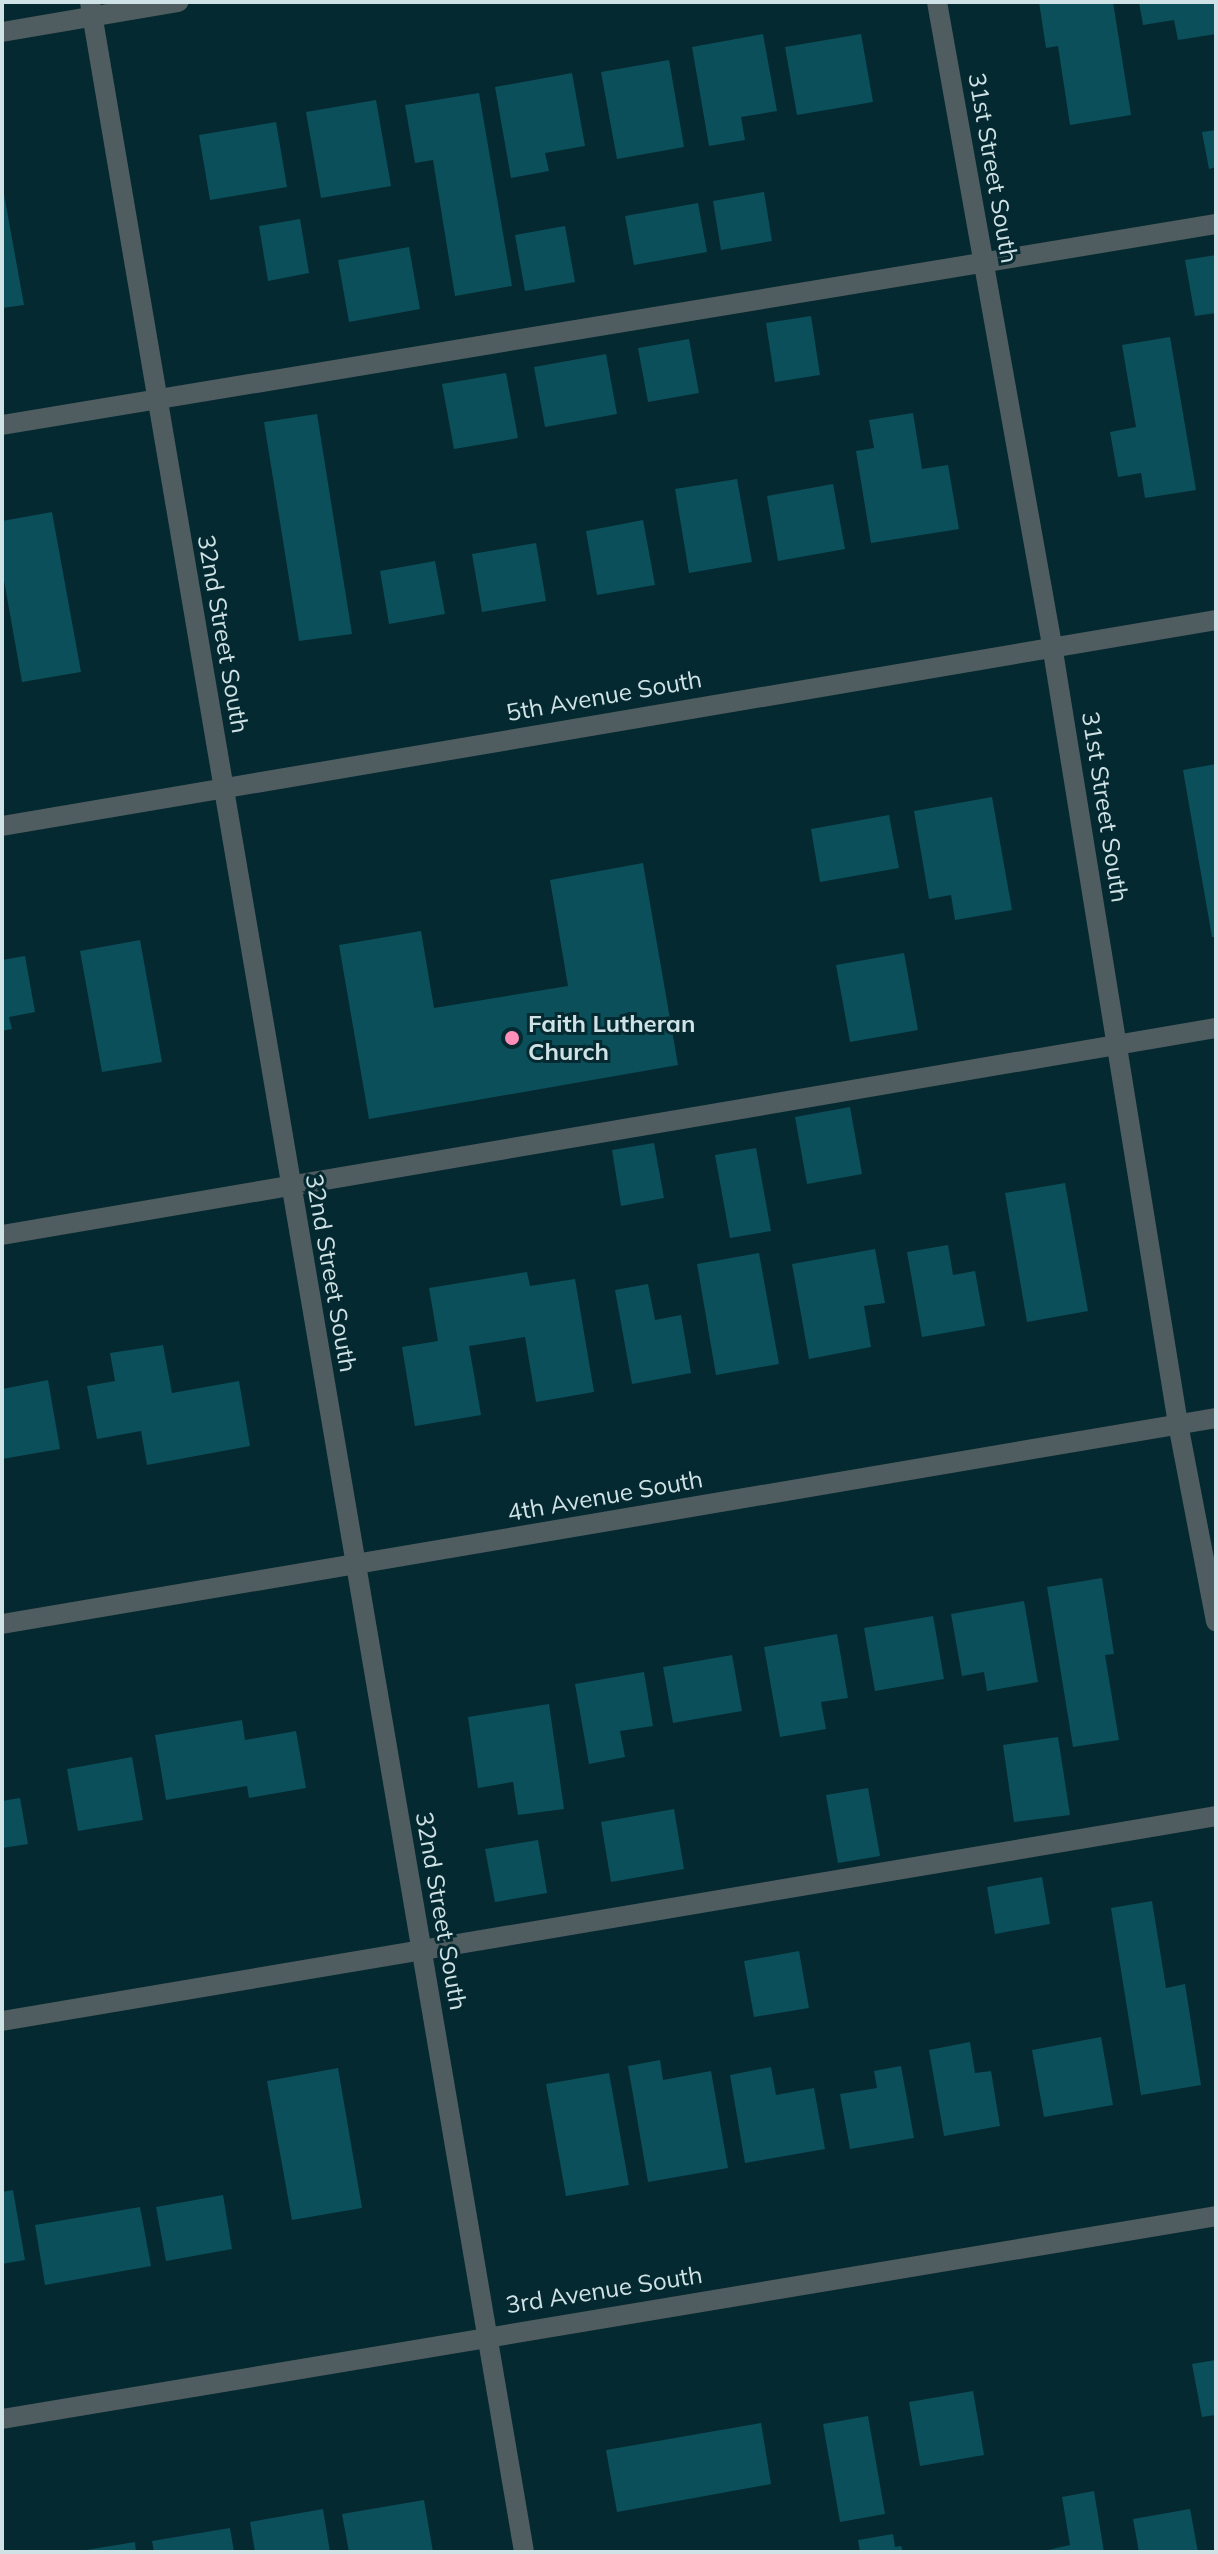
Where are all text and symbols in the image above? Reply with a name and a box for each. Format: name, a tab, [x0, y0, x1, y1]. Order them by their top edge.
street label: 31st Street South	[962, 71, 1024, 265]
street label: 32nd Street South	[191, 532, 255, 736]
street label: 5th Avenue South	[504, 665, 704, 727]
street label: 31st Street South	[1076, 710, 1134, 904]
place label: Faith Lutheran Church	[528, 1010, 695, 1066]
marker: Faith Lutheran Church	[503, 1029, 521, 1047]
street label: 32nd Street South	[299, 1171, 363, 1375]
street label: 4th Avenue South	[505, 1465, 705, 1527]
street label: 32nd Street South	[409, 1809, 473, 2013]
street label: 3rd Avenue South	[504, 2260, 704, 2320]

